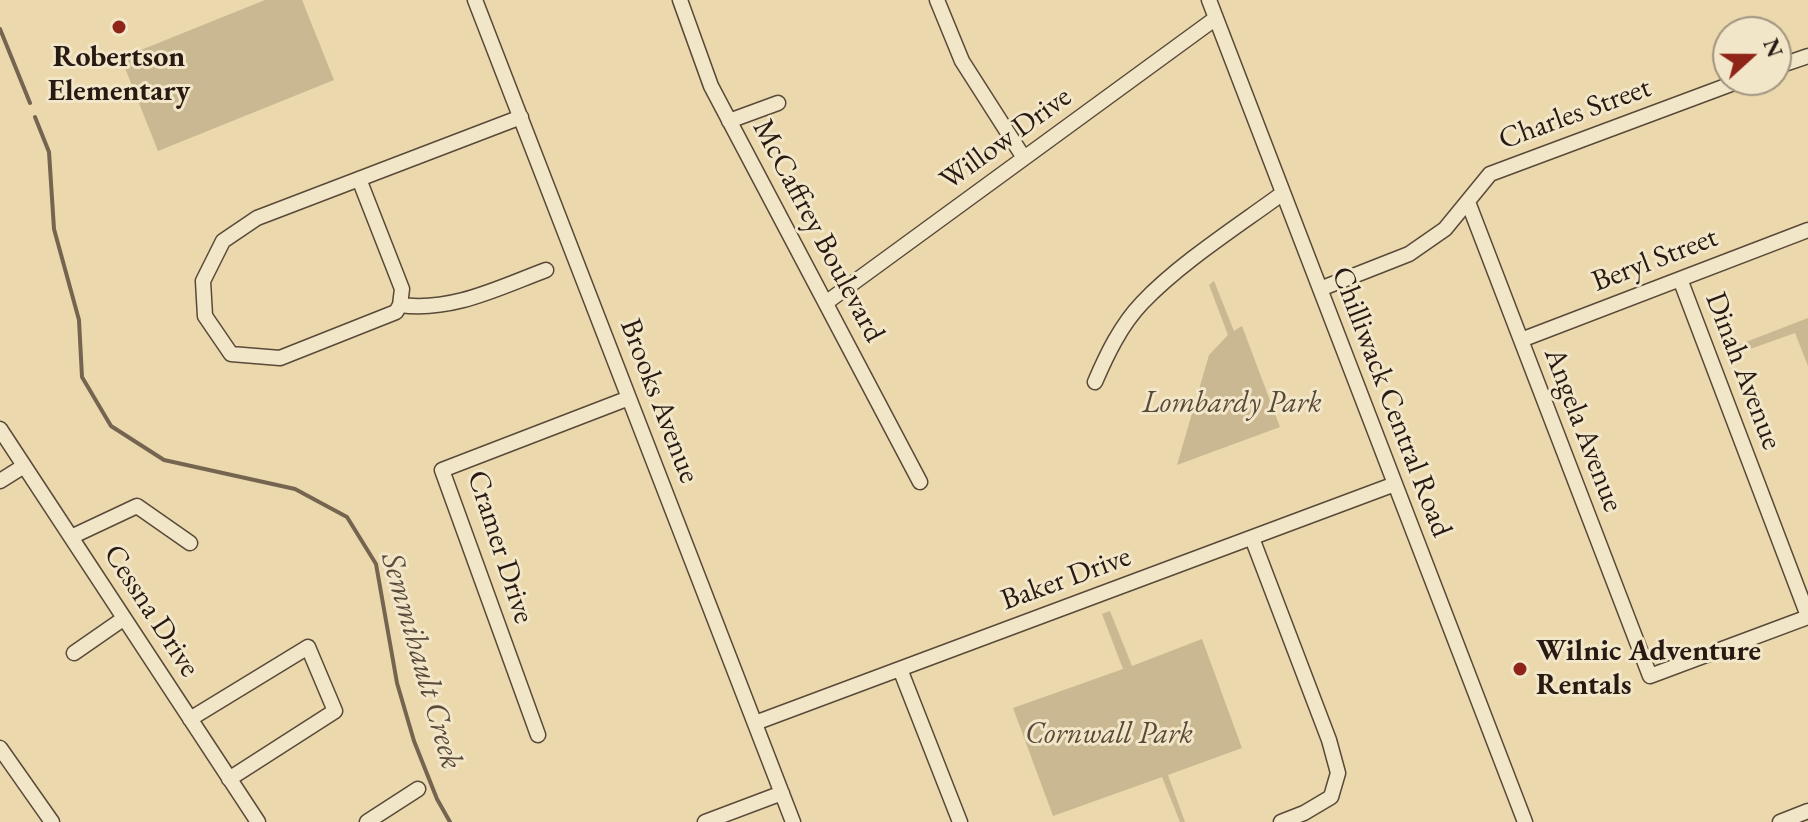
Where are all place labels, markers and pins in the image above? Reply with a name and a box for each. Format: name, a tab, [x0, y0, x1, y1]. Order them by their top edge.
marker: Robertson Elementary	[110, 18, 128, 36]
place label: Robertson Elementary	[48, 40, 190, 110]
place label: Wilnic Adventure Rentals	[1536, 634, 1761, 704]
marker: Wilnic Adventure Rentals	[1511, 660, 1529, 678]

